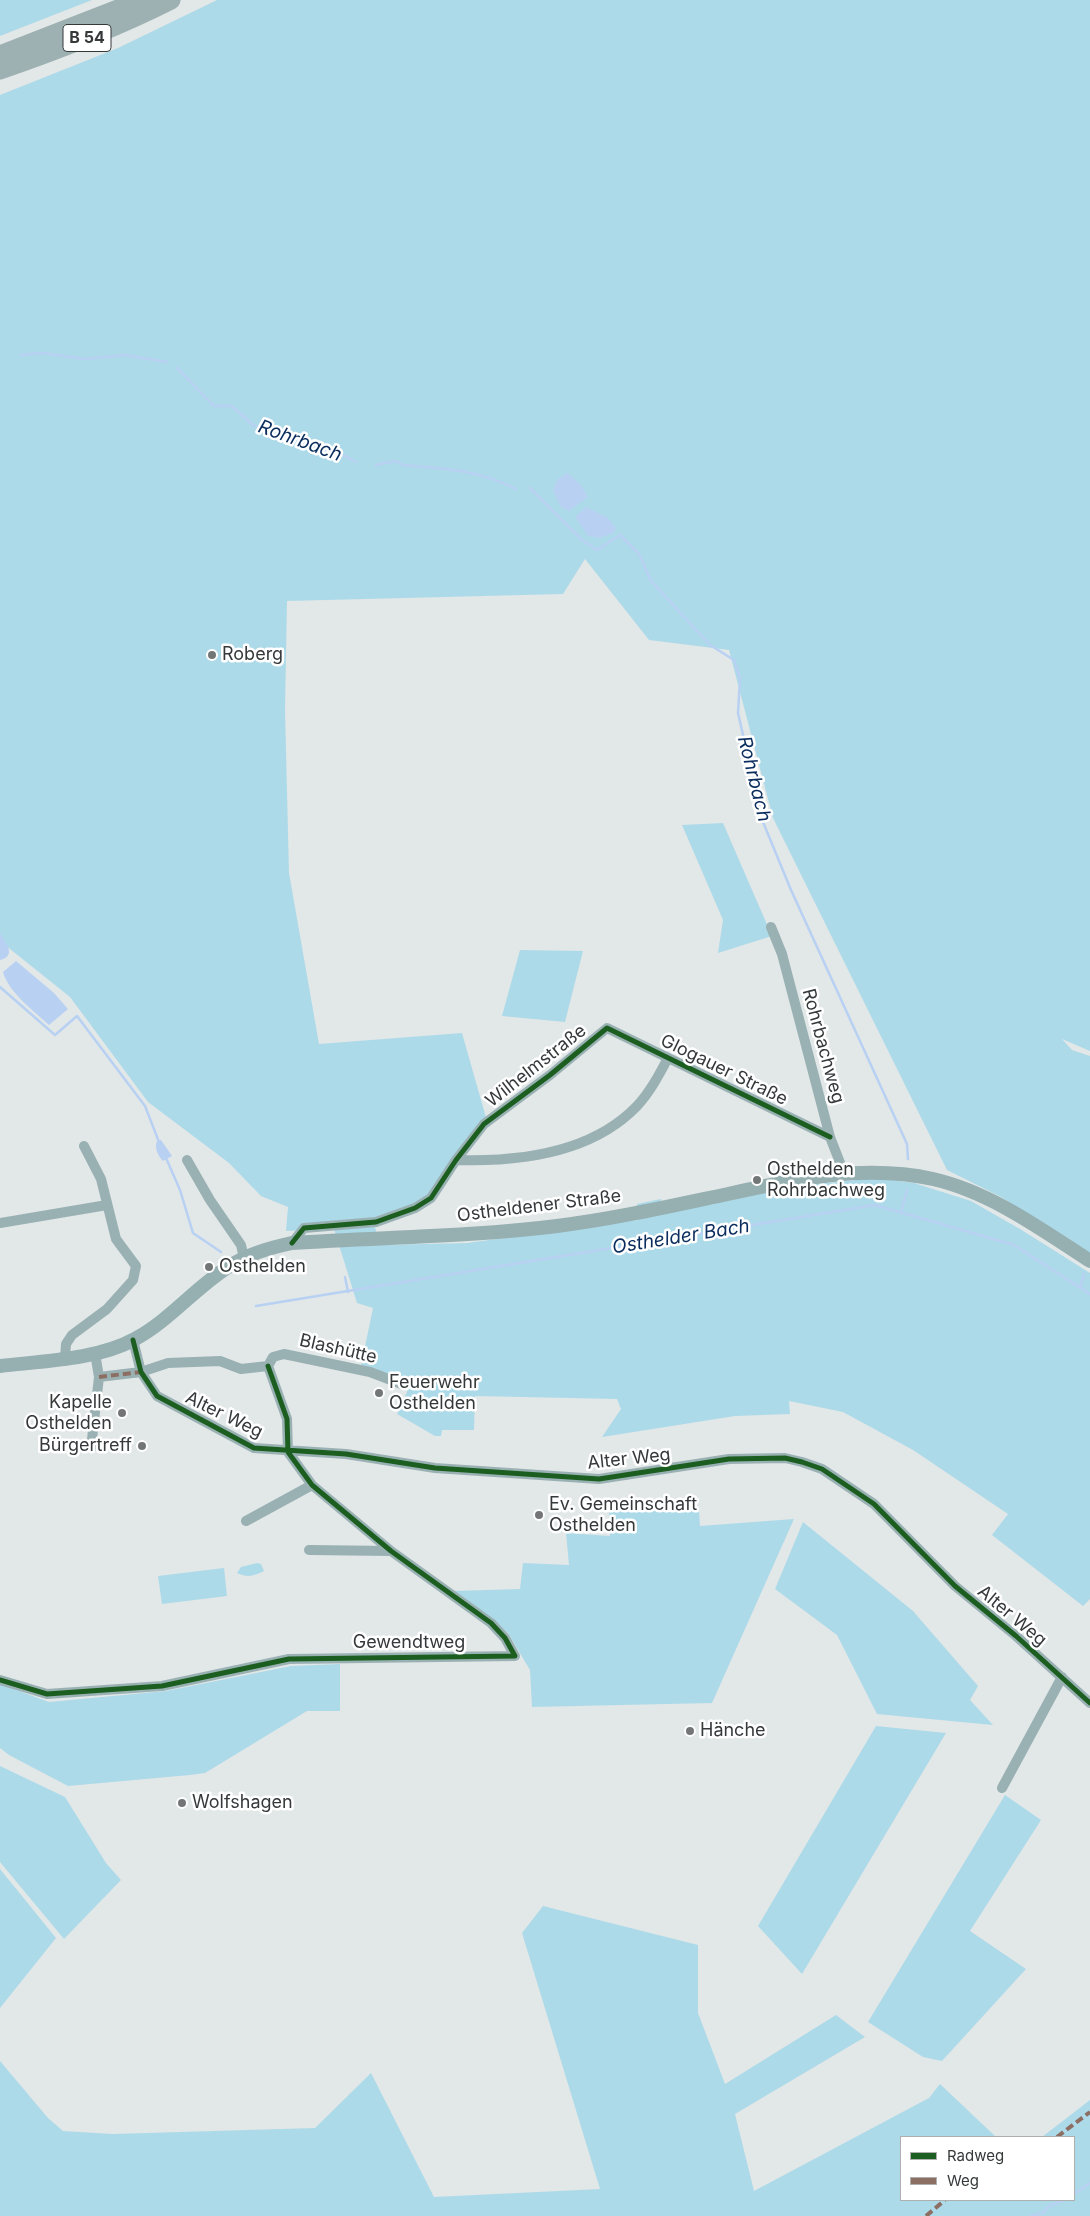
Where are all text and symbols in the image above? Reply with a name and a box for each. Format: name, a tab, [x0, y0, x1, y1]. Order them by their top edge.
road number: B 54	[63, 24, 111, 52]
water label: Rohrbach	[255, 415, 345, 467]
place label: Roberg	[222, 644, 283, 666]
marker: Roberg	[206, 649, 218, 661]
water label: Rohrbach	[732, 734, 776, 824]
street label: Rohrbachweg	[797, 986, 849, 1106]
street label: Wilhelmstraße	[481, 1020, 591, 1112]
street label: Glogauer Straße	[657, 1030, 791, 1110]
place label: Osthelden Rohrbachweg	[767, 1159, 885, 1202]
marker: Osthelden Rohrbachweg	[751, 1174, 763, 1186]
street label: Ostheldener Straße	[456, 1185, 622, 1227]
water label: Osthelder Bach	[611, 1215, 751, 1259]
place label: Osthelden	[219, 1256, 306, 1278]
marker: Osthelden	[203, 1261, 215, 1273]
street label: Blashütte	[297, 1330, 379, 1368]
place label: Feuerwehr Osthelden	[389, 1372, 480, 1415]
street label: Alter Weg	[182, 1387, 266, 1443]
marker: Feuerwehr Osthelden	[373, 1387, 385, 1399]
place label: Kapelle Osthelden	[25, 1392, 112, 1435]
marker: Kapelle Osthelden	[116, 1407, 128, 1419]
place label: Bürgertreff	[39, 1435, 132, 1457]
marker: Bürgertreff	[136, 1440, 148, 1452]
street label: Alter Weg	[586, 1444, 672, 1474]
place label: Ev. Gemeinschaft Osthelden	[549, 1494, 697, 1536]
marker: Ev. Gemeinschaft Osthelden	[533, 1509, 545, 1521]
street label: Alter Weg	[973, 1581, 1051, 1651]
street label: Gewendtweg	[353, 1632, 465, 1654]
place label: Hänche	[700, 1720, 766, 1742]
marker: Hänche	[684, 1725, 696, 1737]
place label: Wolfshagen	[192, 1792, 293, 1814]
marker: Wolfshagen	[176, 1797, 188, 1809]
legend	[900, 2136, 1075, 2201]
text: Radweg	[947, 2146, 1004, 2165]
text: Weg	[947, 2171, 979, 2190]

